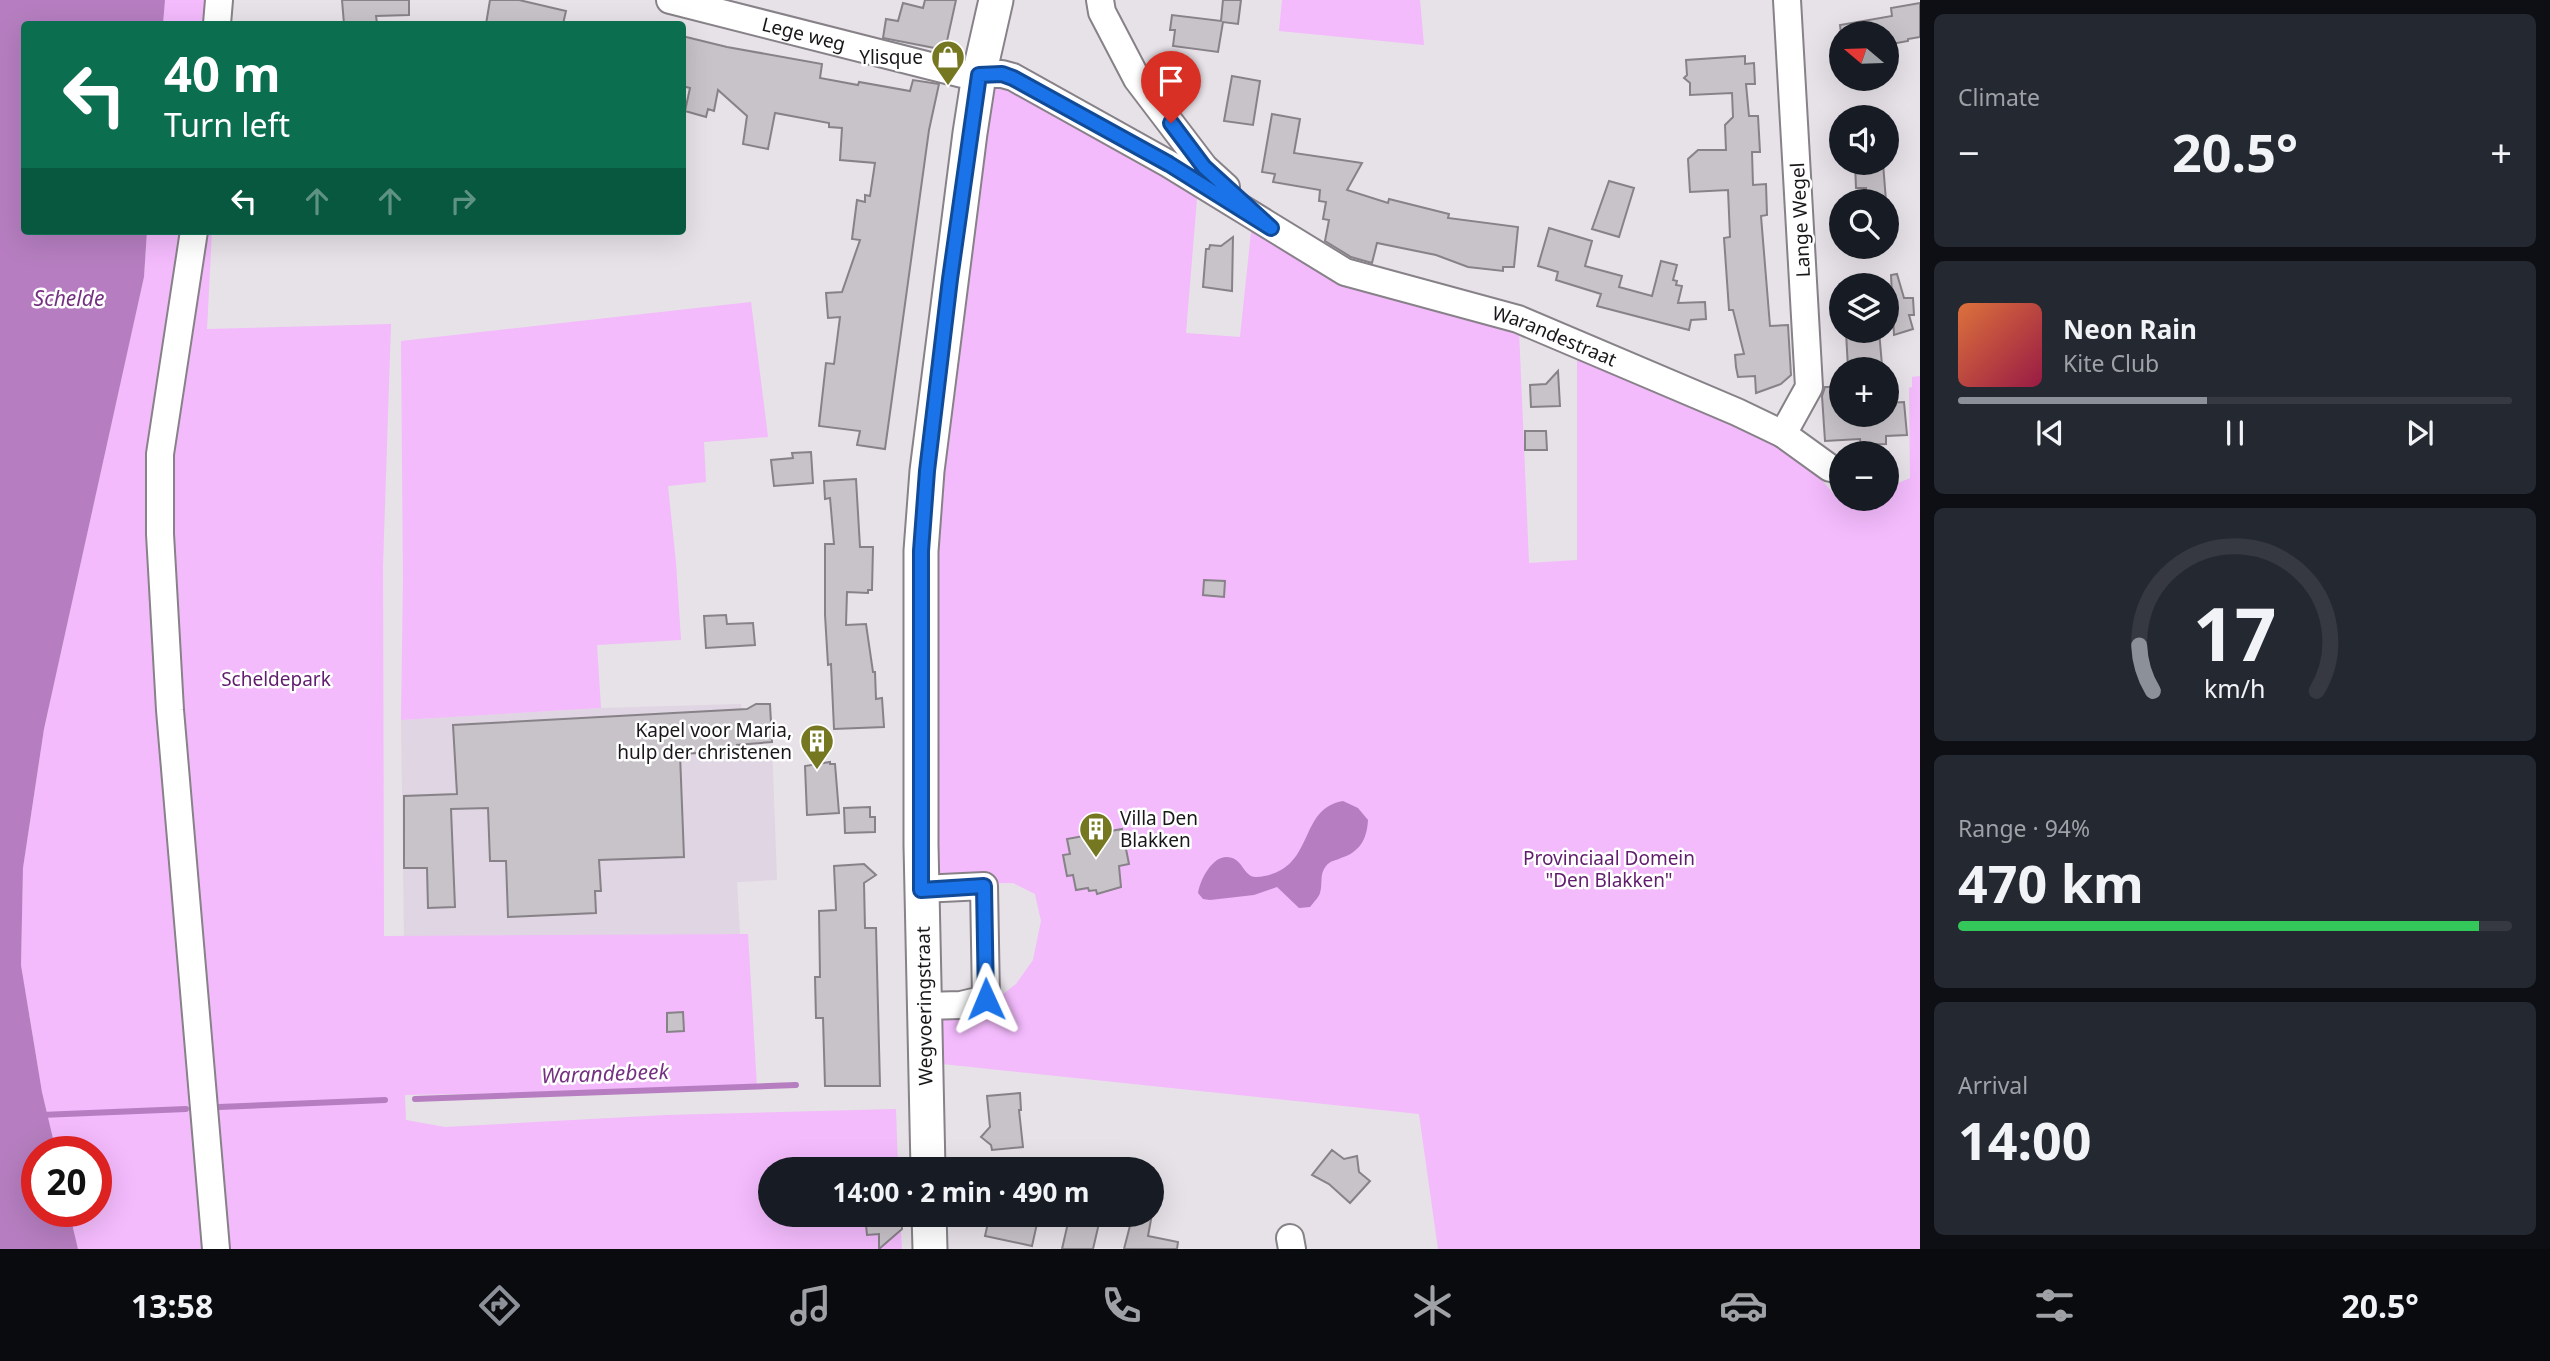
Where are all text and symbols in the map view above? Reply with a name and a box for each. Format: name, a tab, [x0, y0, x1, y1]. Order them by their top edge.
street label: Lege weg	[759, 11, 848, 57]
north arrow	[1829, 21, 1899, 91]
map controls	[1829, 21, 1899, 511]
shop icon: Ylisque	[929, 38, 967, 87]
text: 40 m	[164, 40, 281, 106]
place label: Ylisque	[859, 44, 923, 70]
icon: left	[49, 49, 140, 140]
pin	[1141, 51, 1201, 123]
icon: arrive	[1152, 62, 1190, 100]
text: Climate	[1958, 81, 2040, 113]
text: Turn left	[164, 103, 290, 146]
button: sound	[1829, 105, 1899, 175]
text: 20.5°	[2172, 116, 2298, 187]
text: −	[1958, 126, 1980, 178]
text: +	[2490, 126, 2512, 178]
street label: Lange Wegel	[1784, 162, 1816, 278]
icon: left	[225, 182, 263, 220]
icon: ahead	[298, 182, 336, 220]
icon: ahead	[371, 182, 409, 220]
icon: right	[444, 182, 482, 220]
button: search	[1829, 189, 1899, 259]
button: layers	[1829, 273, 1899, 343]
water label: Schelde	[34, 284, 104, 312]
street label: Warandestraat	[1490, 300, 1621, 372]
text: Neon Rain	[2063, 311, 2197, 347]
text: Kite Club	[2063, 347, 2159, 379]
button: +	[1829, 357, 1899, 427]
icon: previous	[2031, 414, 2069, 452]
icon: pause	[2216, 414, 2254, 452]
icon: next	[2401, 414, 2439, 452]
button: −	[1829, 441, 1899, 511]
text: 17	[2193, 583, 2277, 682]
park label: Scheldepark	[221, 666, 331, 692]
text: km/h	[2204, 670, 2266, 704]
place label: Kapel voor Maria, hulp der christenen	[617, 717, 792, 765]
building icon: Kapel voor Maria, hulp der christenen	[798, 722, 836, 771]
place label: Villa Den Blakken	[1120, 805, 1198, 853]
building icon: Villa Den Blakken	[1077, 810, 1115, 859]
text: Range · 94%	[1958, 812, 2090, 844]
park label: Provinciaal Domein "Den Blakken"	[1523, 845, 1695, 893]
text: 470 km	[1958, 847, 2144, 918]
street label: Wegvoeringstraat	[910, 926, 938, 1086]
position arrow	[949, 962, 1023, 1036]
water label: Warandebeek	[541, 1057, 671, 1089]
text: Arrival	[1958, 1069, 2028, 1101]
text: 14:00	[1958, 1104, 2092, 1175]
speed limit sign: 20	[21, 1136, 112, 1227]
text: 14:00 · 2 min · 490 m	[833, 1174, 1089, 1210]
icon: directions	[475, 1281, 524, 1330]
icon: music	[786, 1281, 835, 1330]
icon: phone	[1097, 1281, 1146, 1330]
icon: climate	[1408, 1281, 1457, 1330]
icon: car	[1719, 1281, 1768, 1330]
icon: filters	[2030, 1281, 2079, 1330]
text: 13:58	[131, 1284, 213, 1327]
text: 20.5°	[2341, 1284, 2419, 1327]

